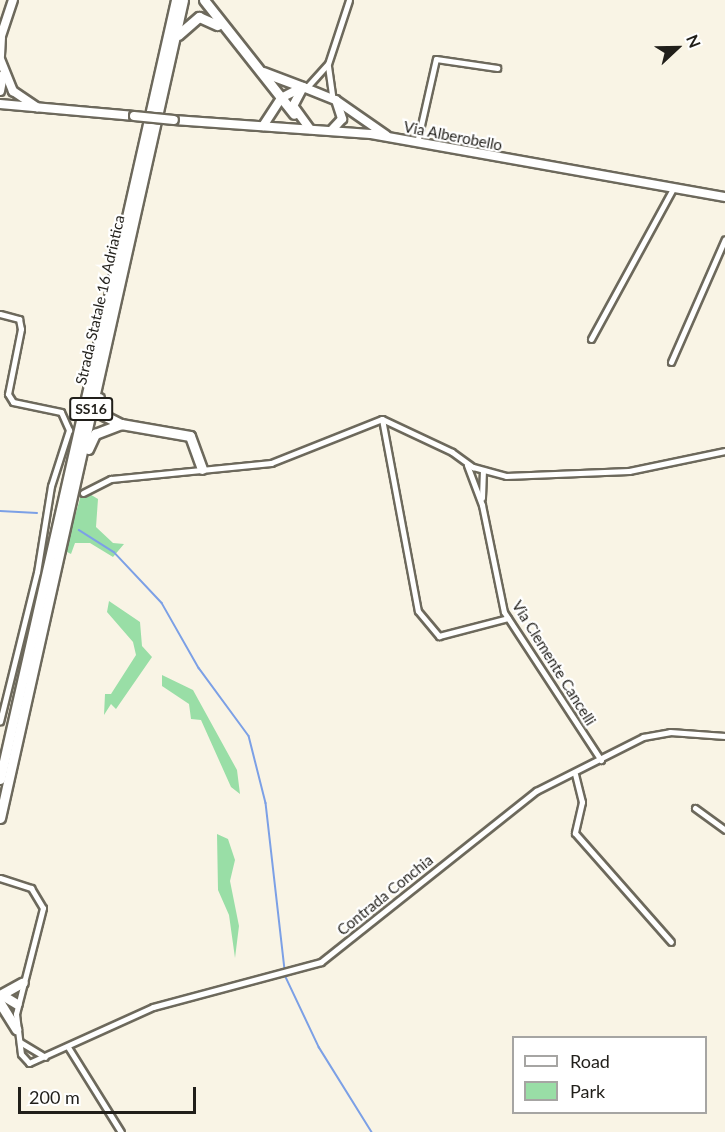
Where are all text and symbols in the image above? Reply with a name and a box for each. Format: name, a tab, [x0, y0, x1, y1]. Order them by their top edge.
north arrow	[647, 18, 707, 78]
text: N	[683, 32, 705, 50]
street label: Via Alberobello	[402, 118, 504, 154]
street label: Strada Statale 16 Adriatica	[72, 213, 128, 387]
road number: SS16	[68, 398, 113, 420]
street label: Via Clemente Cancelli	[508, 597, 600, 729]
street label: Contrada Conchia	[334, 851, 436, 939]
legend	[512, 1036, 707, 1114]
text: Road	[570, 1050, 610, 1072]
scale bar	[21, 1075, 200, 1113]
text: Park	[570, 1080, 605, 1102]
text: 200 m	[29, 1086, 80, 1108]

